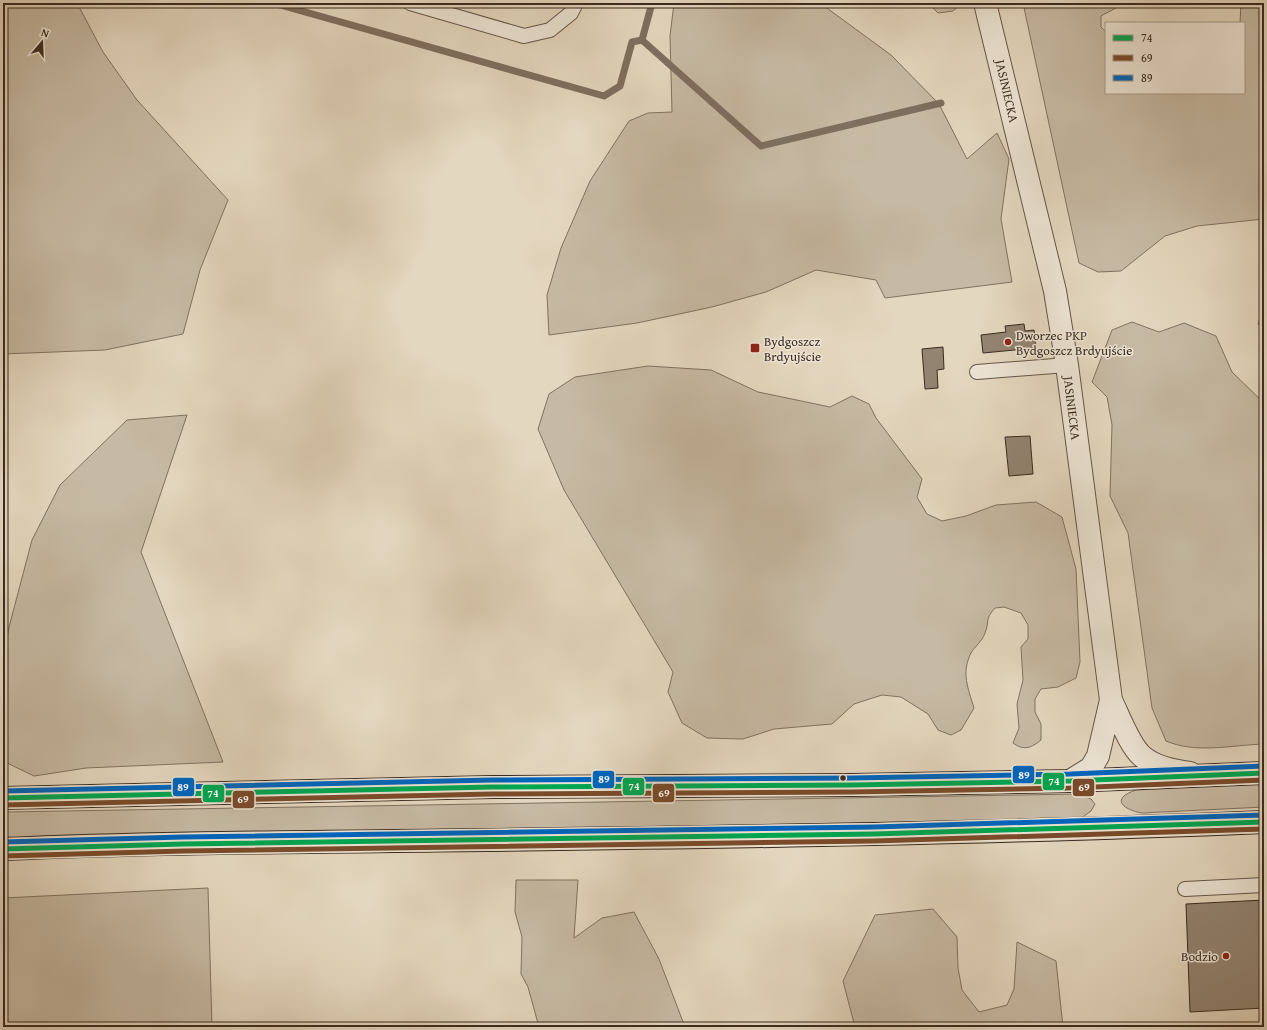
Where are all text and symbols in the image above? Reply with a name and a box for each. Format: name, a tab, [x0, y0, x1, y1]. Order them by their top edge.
north arrow	[22, 22, 62, 62]
legend	[1105, 22, 1245, 94]
text: N	[39, 24, 52, 42]
text: 74	[1141, 29, 1153, 46]
text: 69	[1141, 49, 1153, 66]
street label: JASINIECKA	[990, 56, 1023, 124]
text: 89	[1141, 69, 1153, 86]
place label: Dworzec PKP Bydgoszcz Brdyujście	[1016, 326, 1132, 360]
place label: Bydgoszcz Brdyujście	[764, 332, 821, 366]
marker: Dworzec PKP Bydgoszcz Brdyujście	[1003, 337, 1013, 347]
marker: Bydgoszcz Brdyujście	[749, 342, 761, 354]
street label: JASINIECKA	[1058, 373, 1085, 441]
line badge: 89	[1012, 765, 1035, 784]
text: 89	[1018, 767, 1030, 783]
line badge: 89	[592, 770, 615, 789]
text: 89	[598, 771, 610, 787]
line badge: 74	[1042, 772, 1065, 791]
unlabelled marker	[838, 773, 848, 783]
text: 74	[1048, 773, 1060, 789]
line badge: 89	[172, 777, 195, 797]
line badge: 74	[622, 777, 645, 796]
text: 74	[628, 778, 640, 794]
line badge: 69	[1072, 778, 1095, 797]
text: 89	[177, 779, 189, 795]
text: 69	[1078, 779, 1090, 795]
line badge: 69	[652, 783, 675, 803]
line badge: 74	[202, 784, 225, 803]
text: 74	[207, 785, 219, 801]
text: 69	[658, 785, 670, 801]
line badge: 69	[232, 790, 255, 809]
text: 69	[237, 791, 249, 807]
place label: Bodzio	[1181, 947, 1218, 966]
marker: Bodzio	[1221, 951, 1231, 961]

